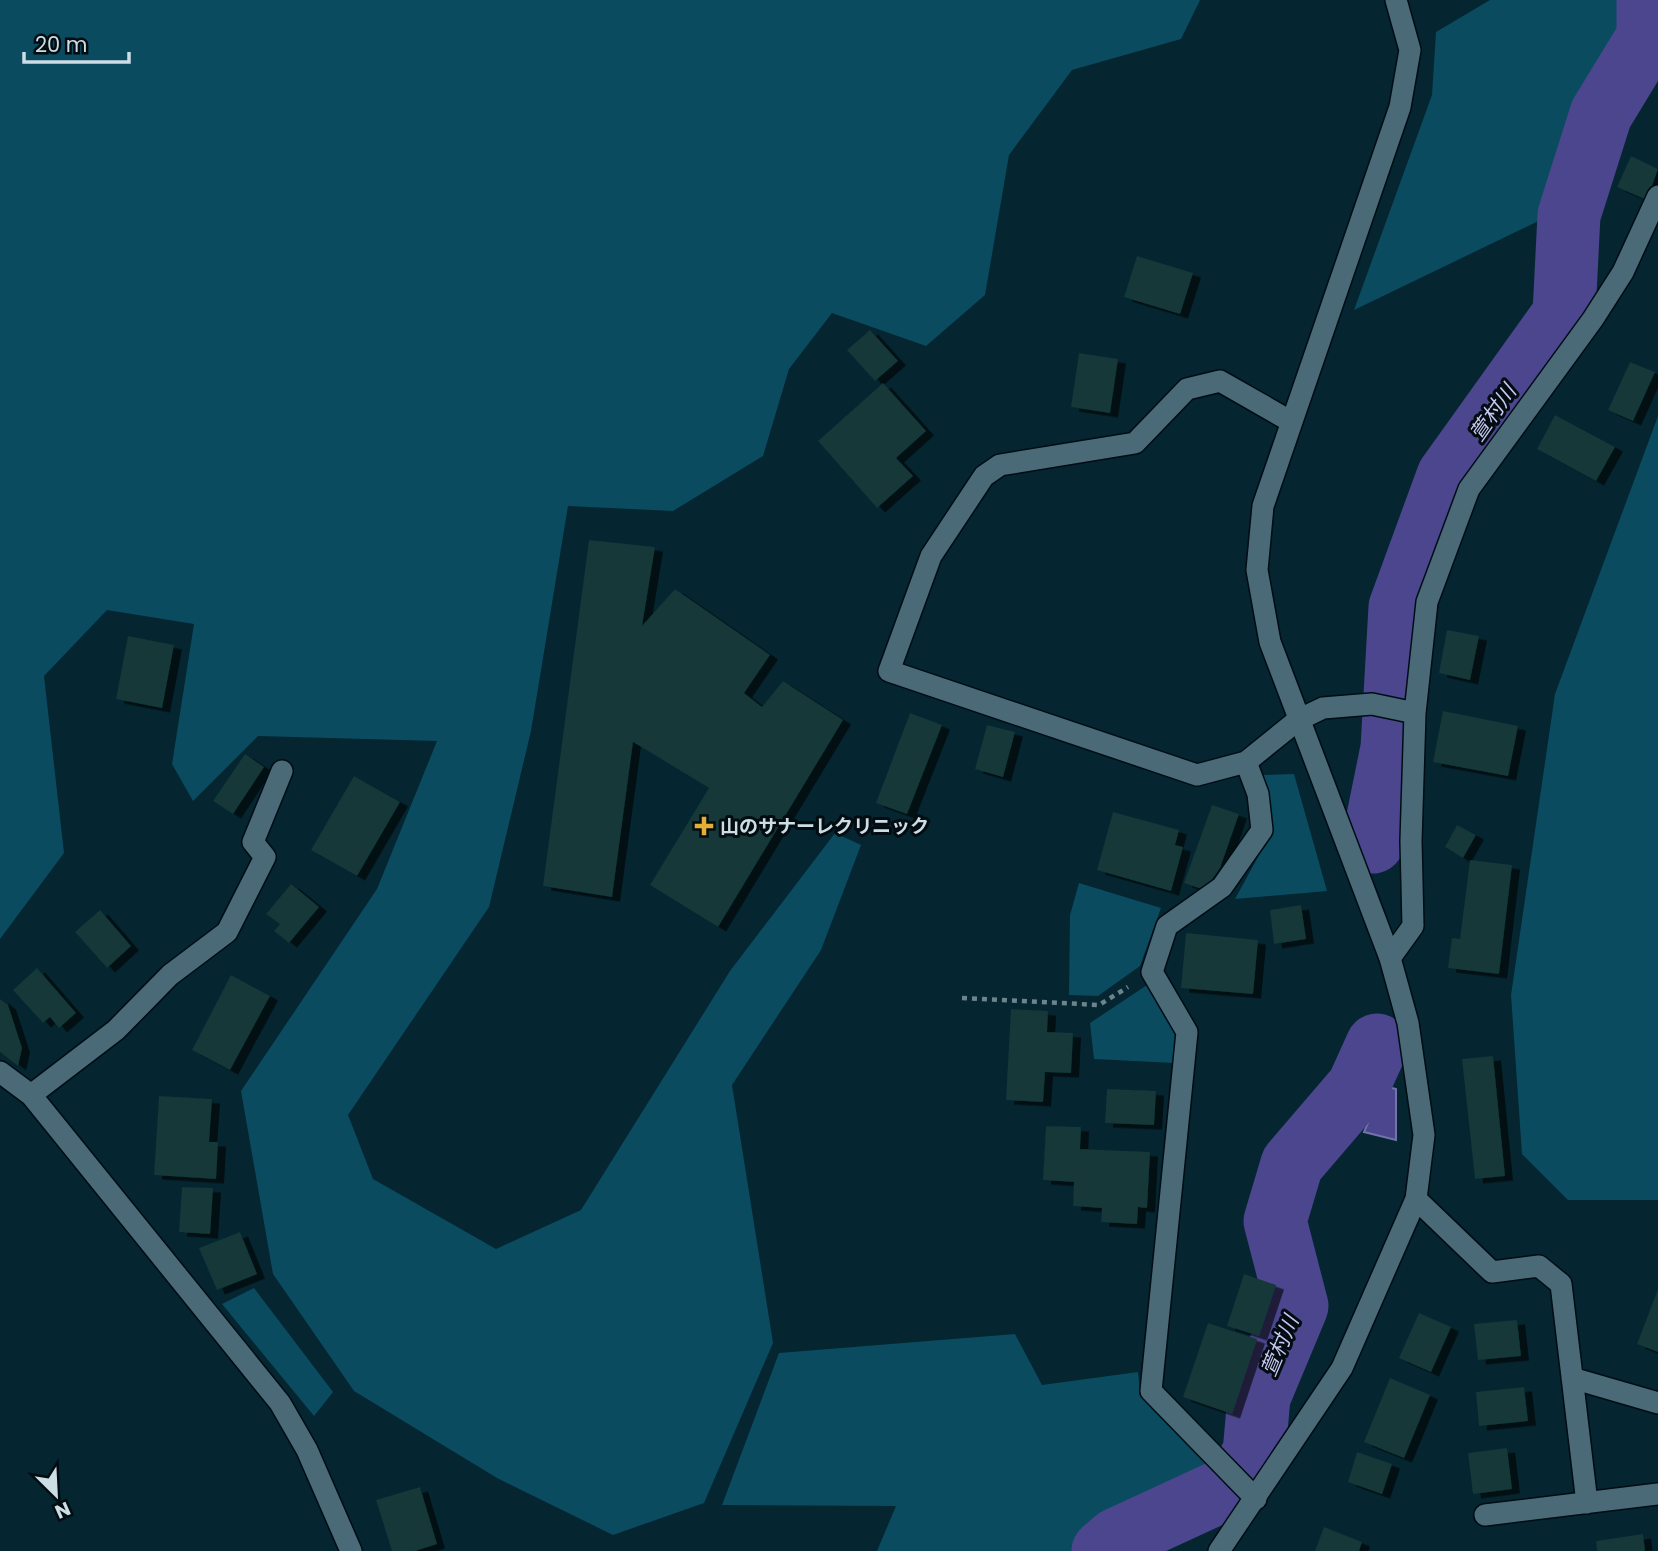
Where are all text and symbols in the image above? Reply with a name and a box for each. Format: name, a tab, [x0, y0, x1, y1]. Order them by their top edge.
scale bar	[24, 21, 130, 65]
text: 20 m	[35, 30, 88, 59]
water label: 萱村川	[1463, 377, 1524, 447]
place label: 山のサナーレクリニック	[720, 813, 929, 840]
marker: 山のサナーレクリニック	[694, 816, 714, 836]
water label: 萱村川	[1254, 1309, 1306, 1380]
north arrow	[21, 1460, 91, 1530]
text: N	[51, 1495, 75, 1525]

